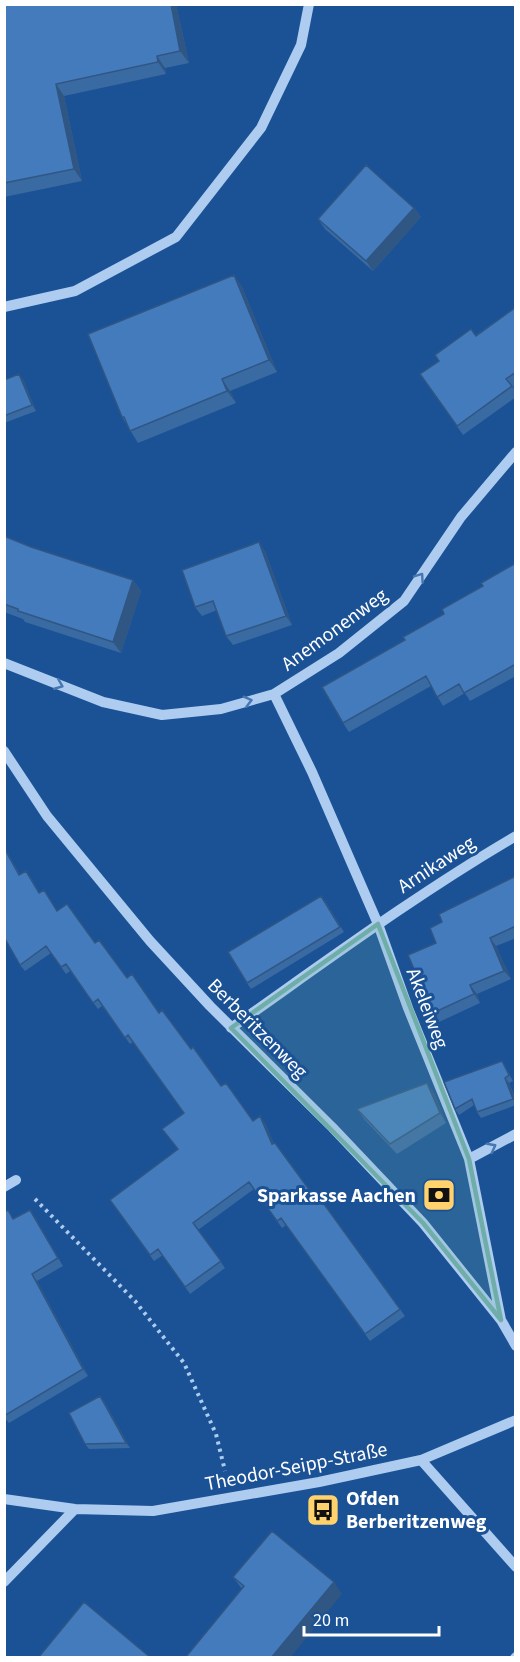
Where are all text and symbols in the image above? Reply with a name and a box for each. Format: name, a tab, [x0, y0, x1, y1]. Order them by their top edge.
one-way arrow	[413, 573, 424, 584]
street label: Anemonenweg	[276, 582, 393, 678]
one-way arrow	[53, 678, 64, 690]
one-way arrow	[243, 696, 253, 709]
street label: Arnikaweg	[392, 829, 481, 900]
street label: Akeleiweg	[399, 964, 455, 1053]
street label: Berberitzenweg	[201, 972, 314, 1085]
one-way arrow	[486, 1142, 497, 1154]
bank icon: Sparkasse Aachen	[421, 1177, 457, 1213]
place label: Sparkasse Aachen	[257, 1182, 416, 1210]
street label: Theodor-Seipp-Straße	[203, 1436, 390, 1498]
place label: Ofden Berberitzenweg	[346, 1485, 487, 1536]
bus stop icon: Ofden Berberitzenweg	[305, 1492, 341, 1528]
scale bar	[304, 1599, 439, 1637]
text: 20 m	[313, 1608, 349, 1633]

